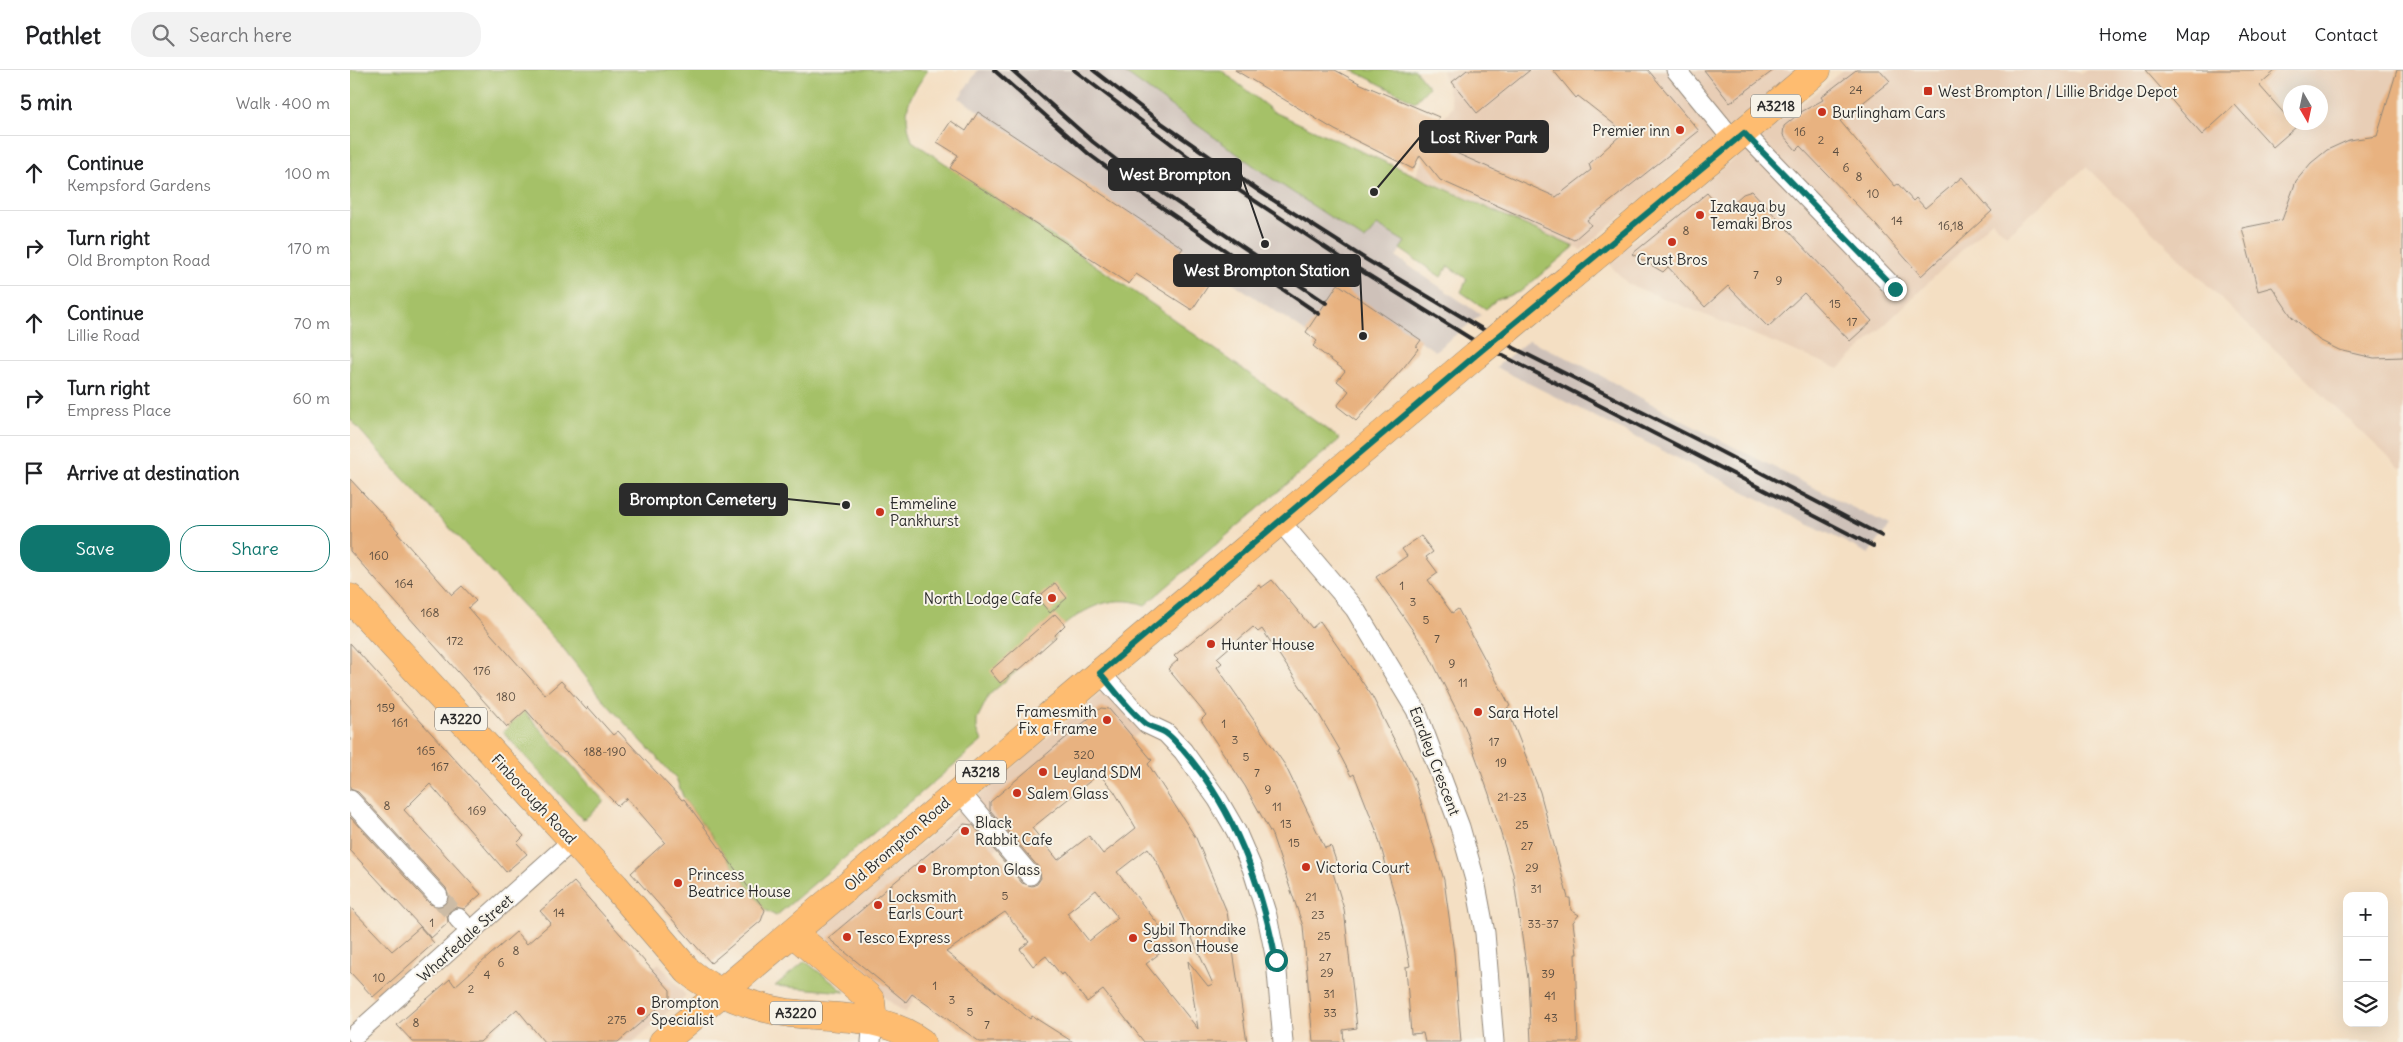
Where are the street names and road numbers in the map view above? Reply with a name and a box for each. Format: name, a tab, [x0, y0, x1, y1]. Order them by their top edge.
road number: A3218	[1751, 94, 1801, 118]
street label: Eardley Crescent	[1406, 704, 1464, 818]
road number: A3220	[435, 708, 487, 731]
street label: Finborough Road	[487, 750, 581, 848]
road number: A3218	[956, 760, 1006, 784]
street label: Old Brompton Road	[840, 793, 954, 895]
street label: Wharfedale Street	[413, 890, 517, 986]
road number: A3220	[770, 1001, 822, 1024]

